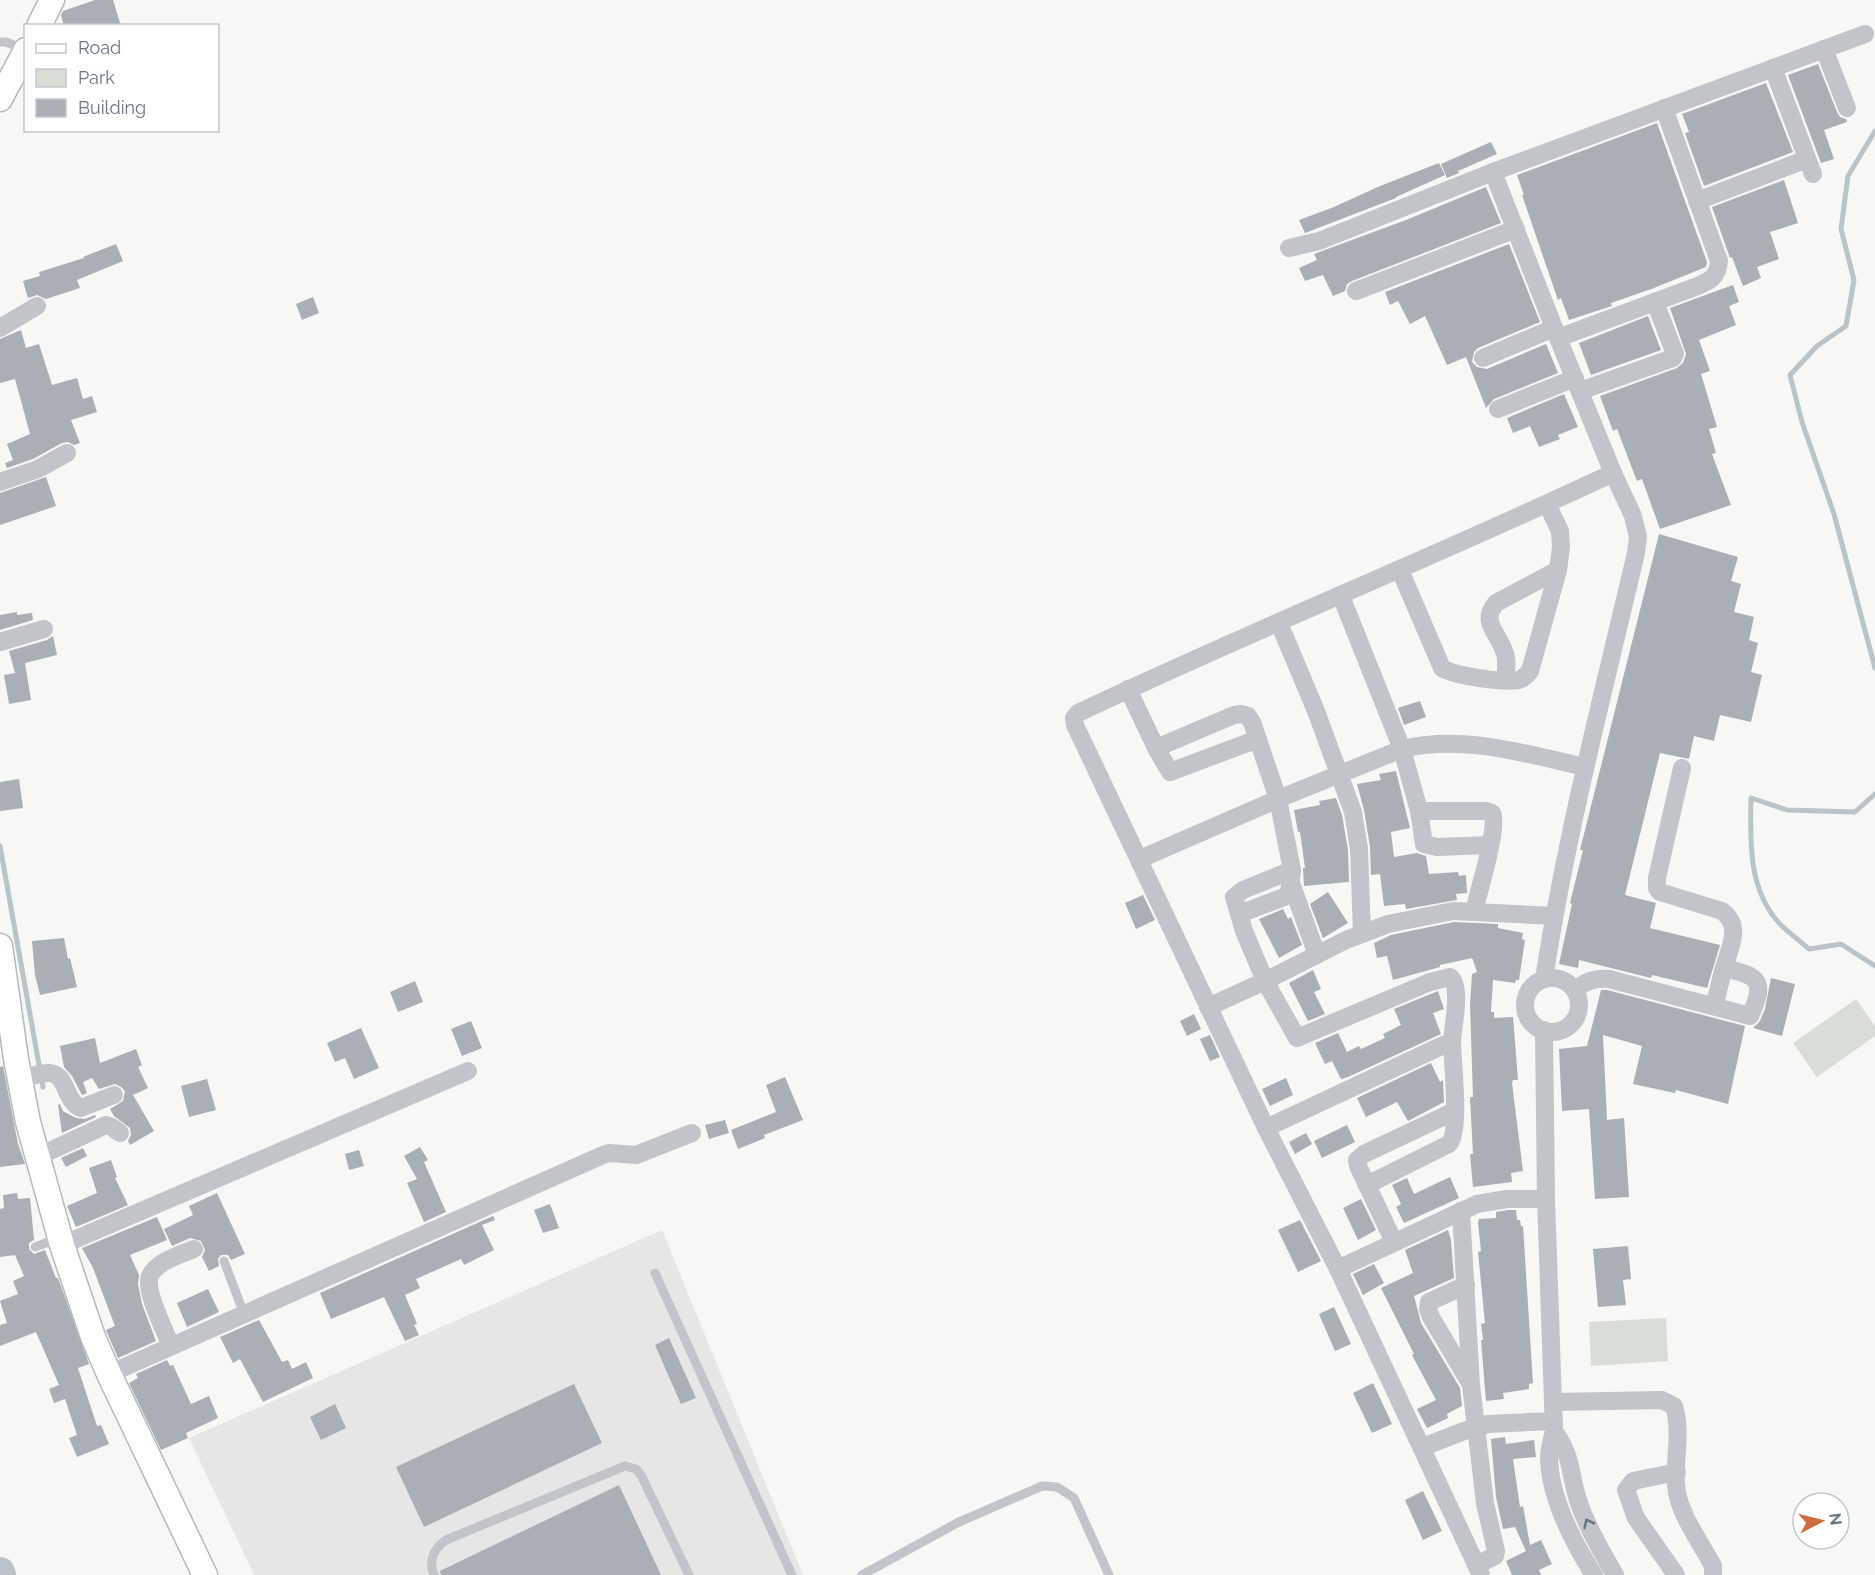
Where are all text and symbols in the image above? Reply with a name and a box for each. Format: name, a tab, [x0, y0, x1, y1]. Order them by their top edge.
legend	[24, 24, 219, 132]
text: Road	[78, 37, 121, 58]
text: Park	[78, 67, 115, 88]
text: Building	[78, 97, 146, 118]
north arrow	[1791, 1491, 1851, 1551]
text: N	[1825, 1512, 1846, 1526]
one-way arrow	[1584, 1518, 1596, 1529]

